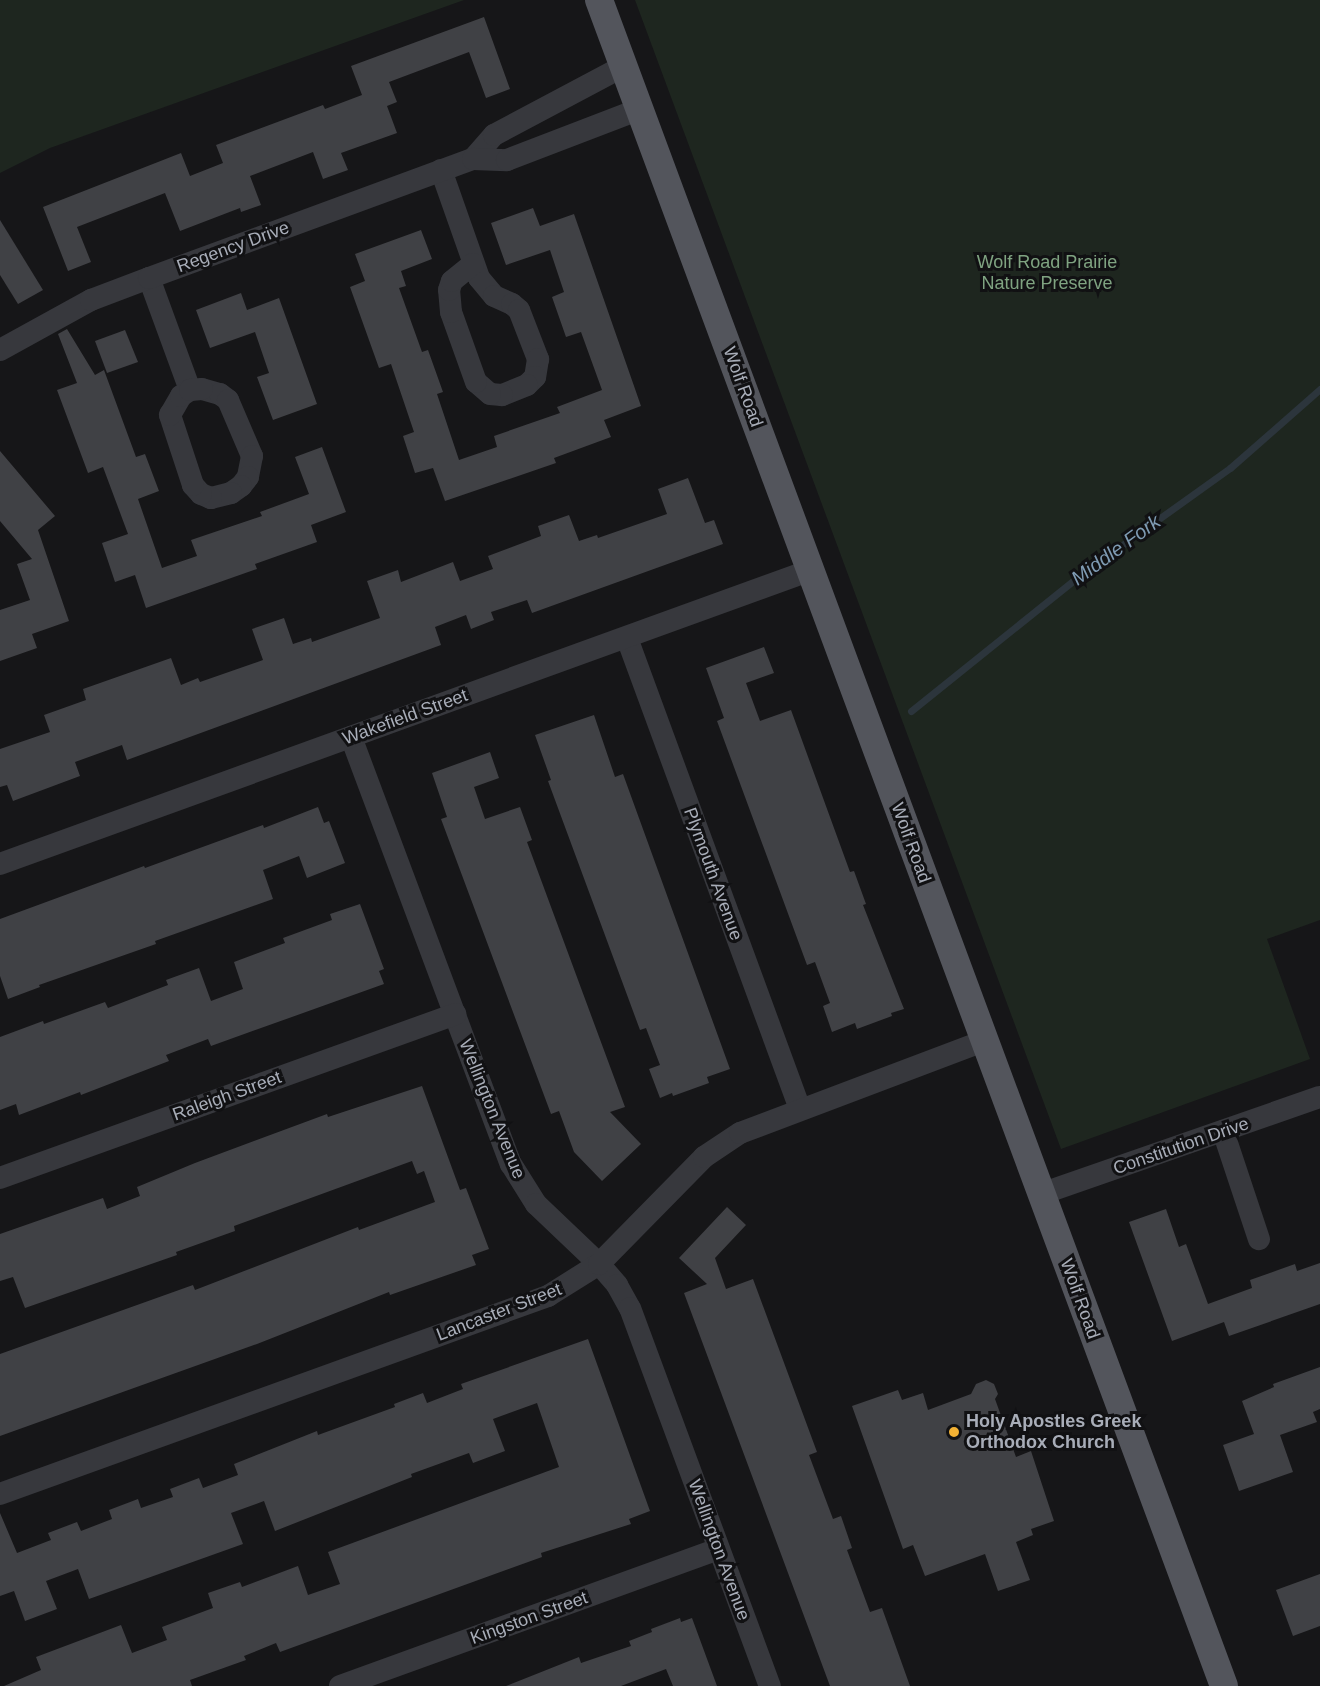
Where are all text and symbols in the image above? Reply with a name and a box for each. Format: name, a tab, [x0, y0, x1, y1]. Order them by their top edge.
street label: Regency Drive	[174, 217, 292, 277]
park label: Wolf Road Prairie Nature Preserve	[977, 252, 1117, 294]
street label: Wolf Road	[719, 344, 767, 430]
water label: Middle Fork	[1067, 510, 1165, 590]
street label: Wakefield Street	[340, 684, 470, 750]
street label: Wolf Road	[887, 800, 935, 886]
street label: Plymouth Avenue	[679, 804, 747, 944]
street label: Wellington Avenue	[454, 1036, 530, 1182]
street label: Raleigh Street	[170, 1066, 284, 1126]
street label: Constitution Drive	[1110, 1113, 1252, 1179]
street label: Wolf Road	[1056, 1256, 1104, 1342]
street label: Lancaster Street	[433, 1278, 565, 1346]
place label: Holy Apostles Greek Orthodox Church	[966, 1411, 1142, 1454]
marker: Holy Apostles Greek Orthodox Church	[947, 1425, 961, 1439]
street label: Wellington Avenue	[683, 1476, 755, 1624]
street label: Kingston Street	[467, 1587, 591, 1649]

